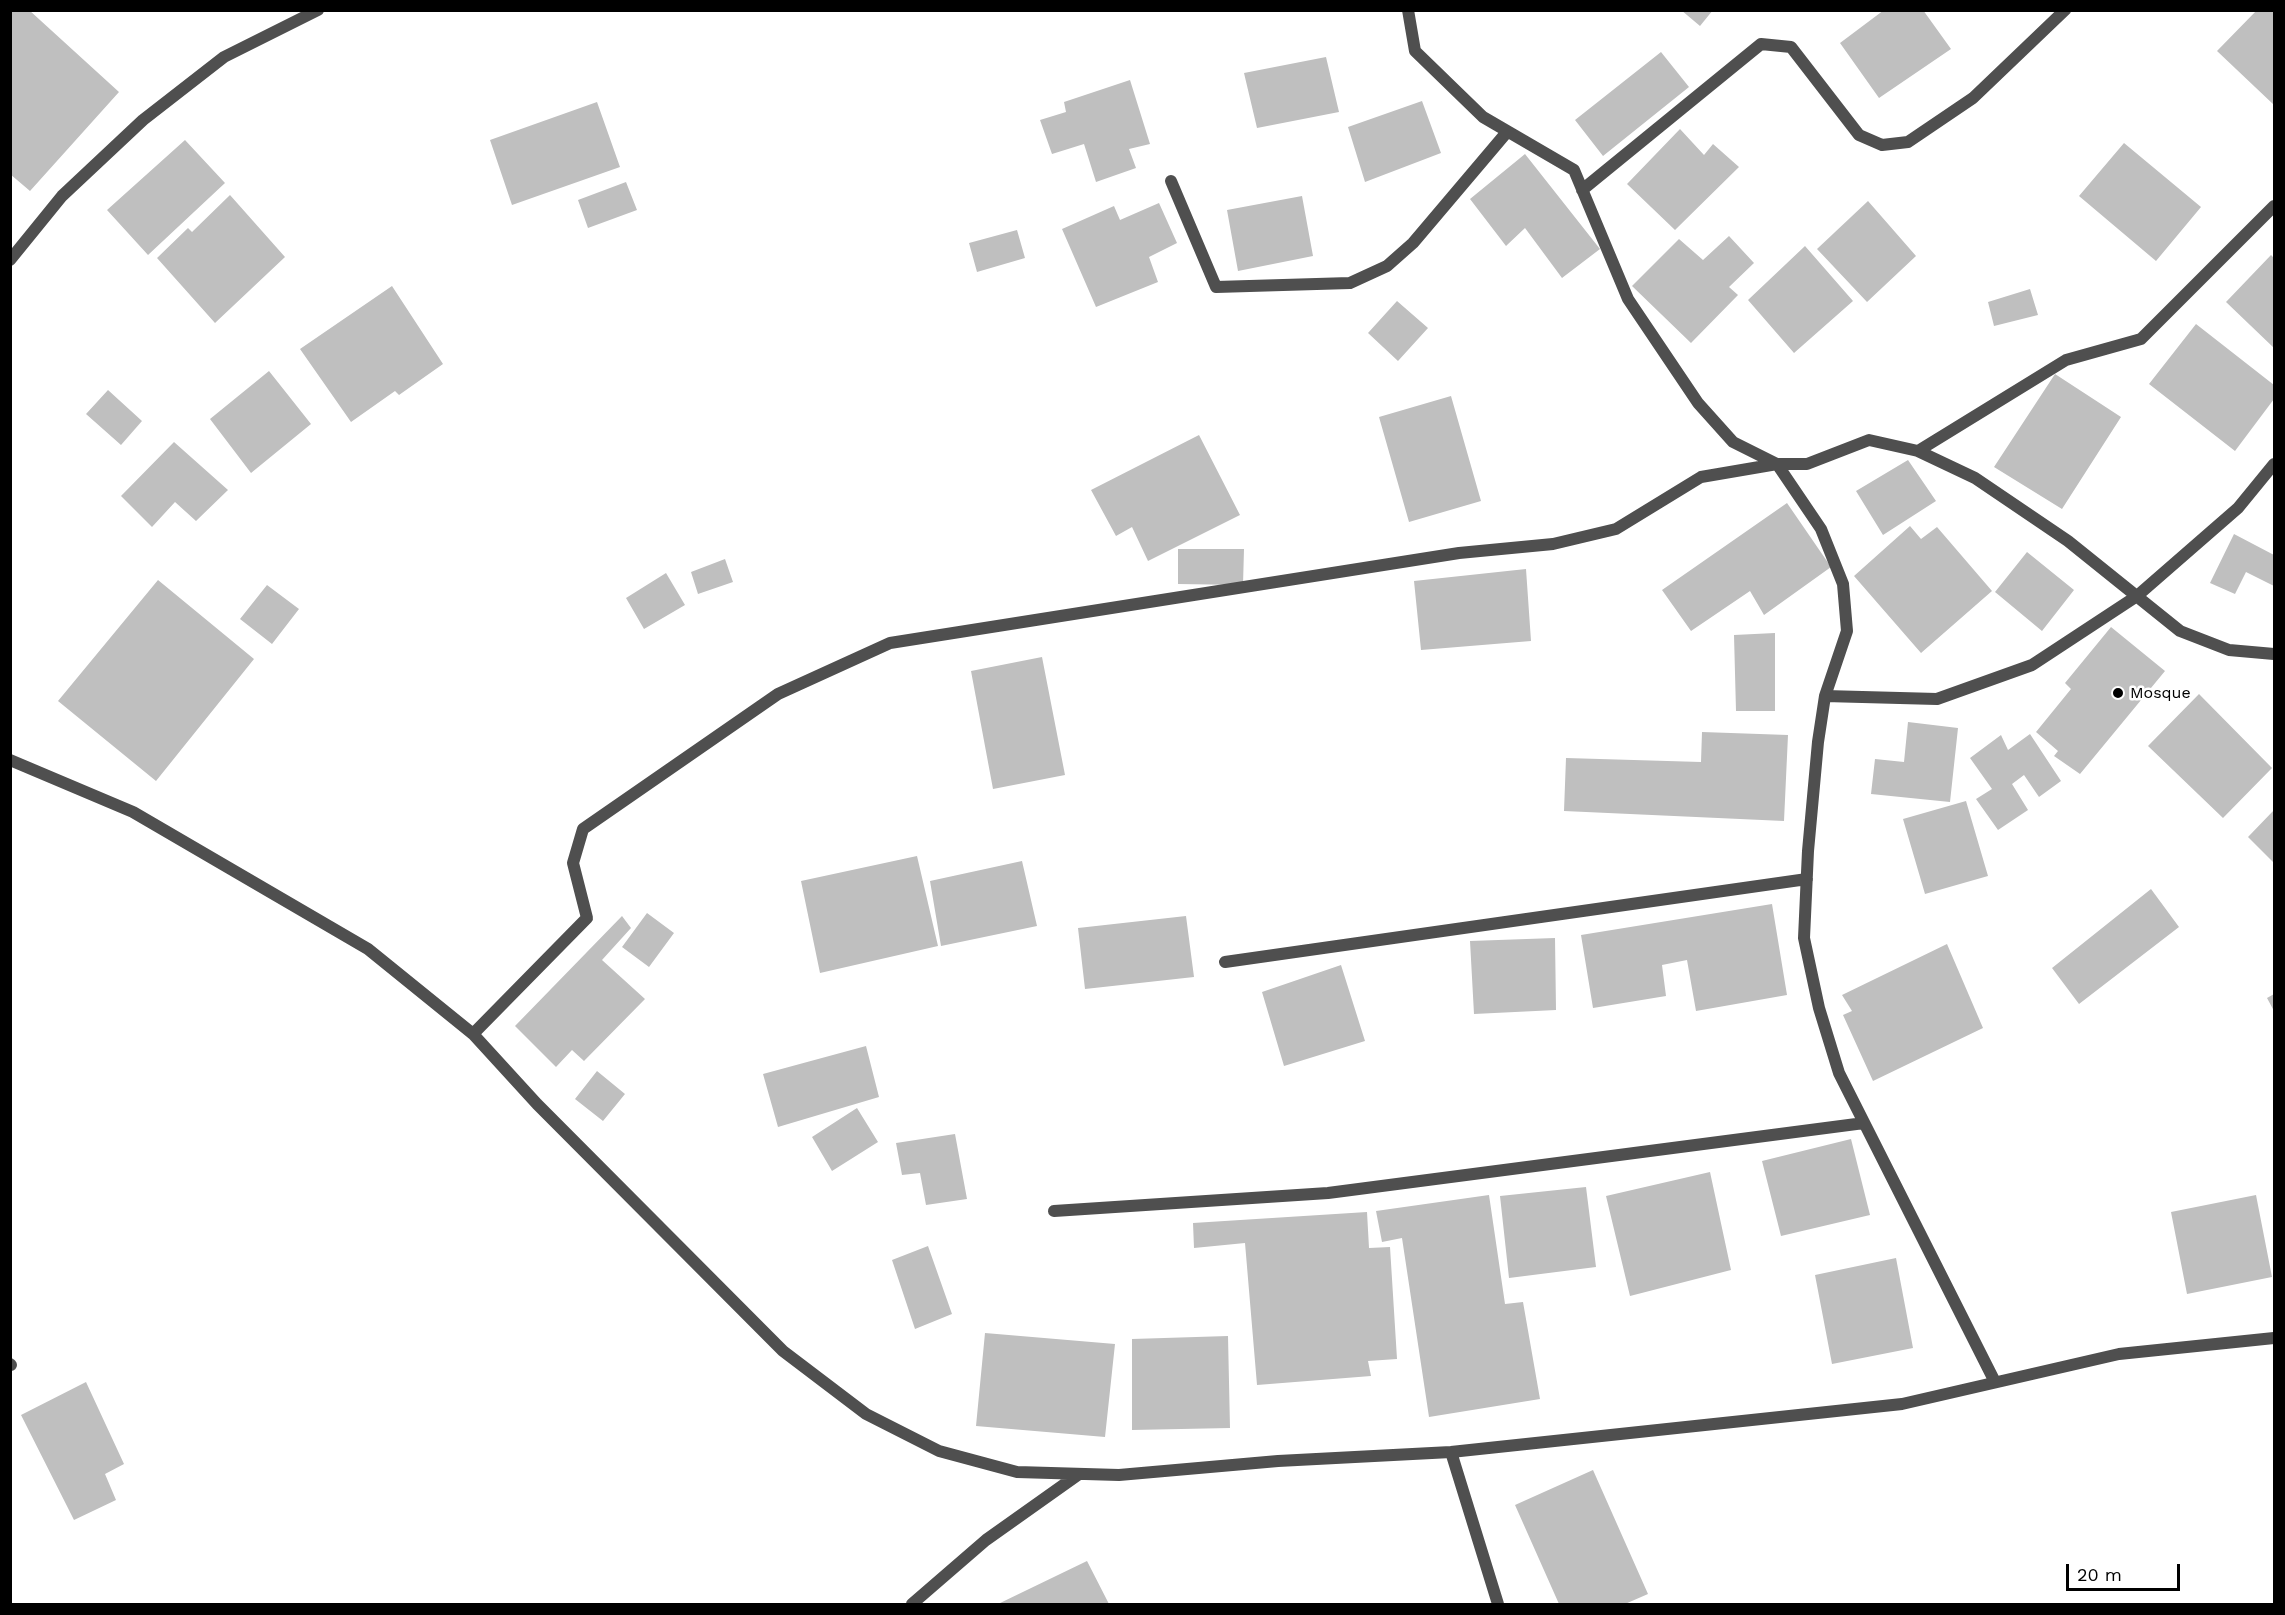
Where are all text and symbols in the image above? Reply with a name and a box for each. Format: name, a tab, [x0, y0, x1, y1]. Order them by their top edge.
place label: Mosque	[2130, 683, 2191, 703]
marker: Mosque	[2111, 686, 2125, 700]
scale bar	[2069, 1552, 2183, 1590]
text: 20 m	[2077, 1564, 2122, 1585]

